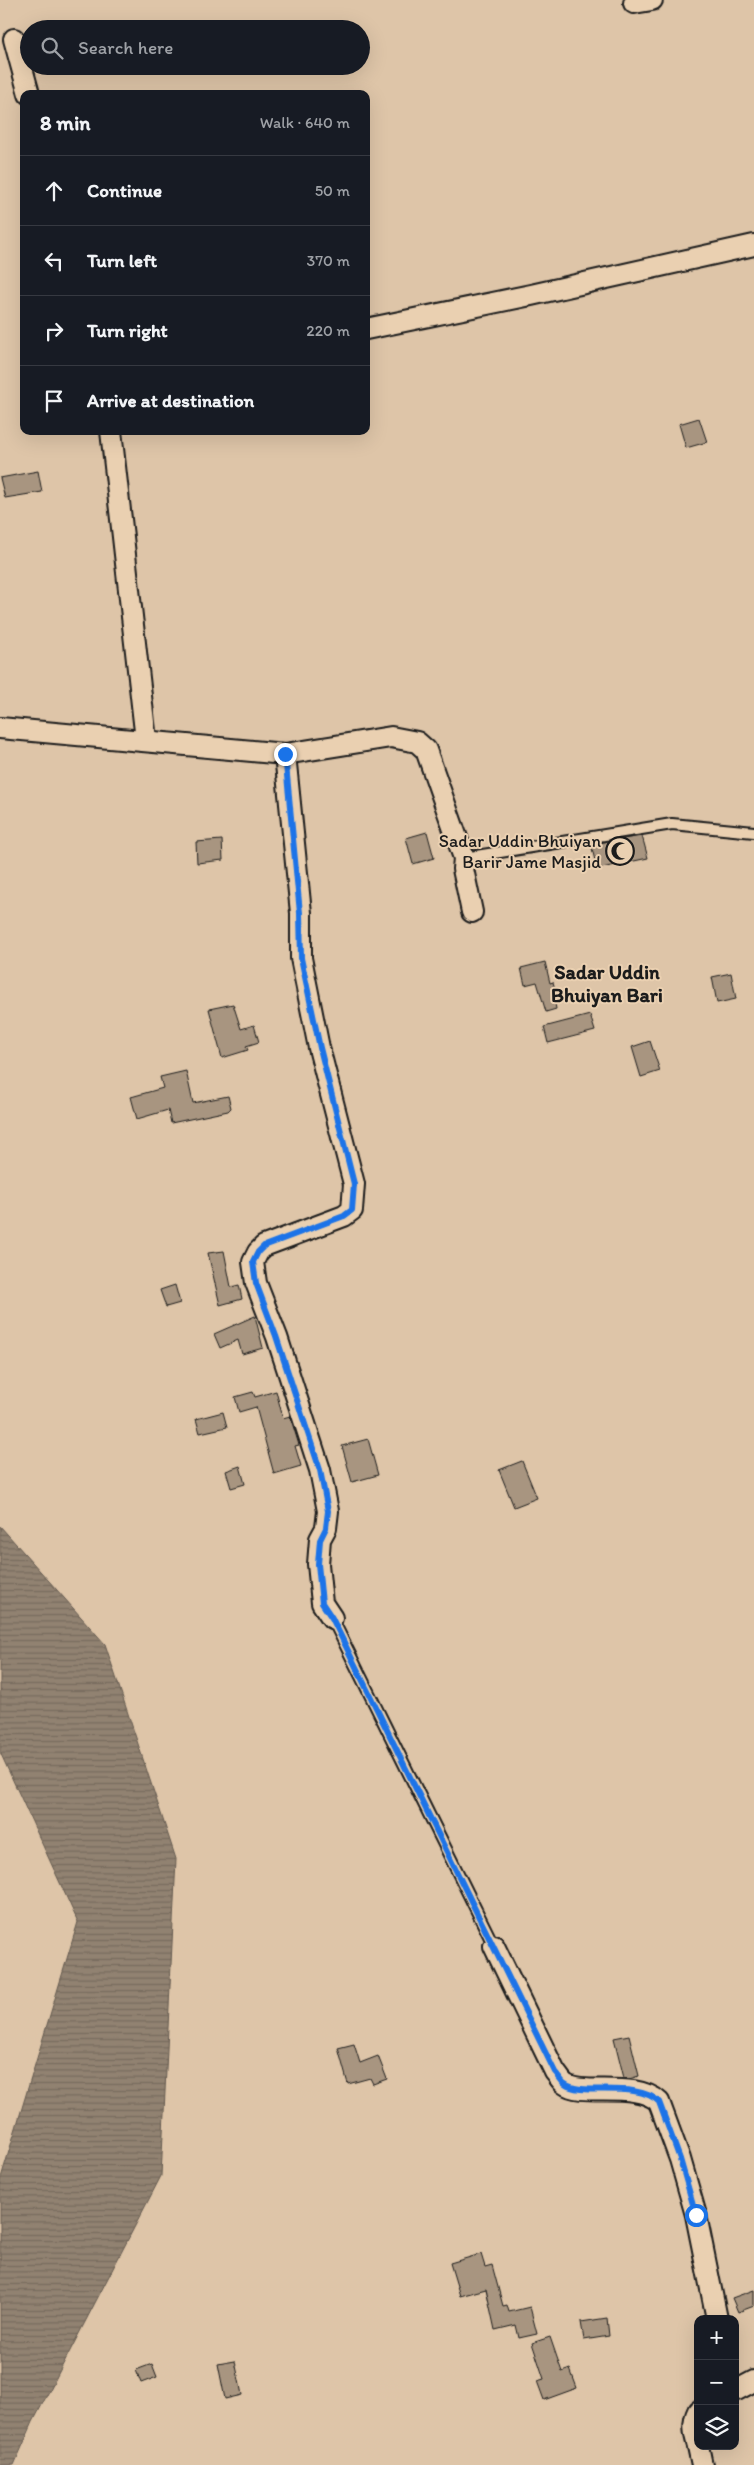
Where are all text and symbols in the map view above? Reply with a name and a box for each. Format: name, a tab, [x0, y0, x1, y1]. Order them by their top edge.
search box	[20, 20, 370, 75]
icon: search	[38, 34, 66, 62]
text: Search here	[78, 36, 173, 59]
text: 8 min	[40, 110, 90, 135]
text: Walk · 640 m	[260, 113, 350, 132]
icon: ahead	[40, 177, 68, 205]
text: Continue	[87, 179, 162, 202]
text: 50 m	[315, 181, 350, 200]
icon: left	[40, 247, 68, 275]
text: Turn left	[87, 249, 157, 272]
text: 370 m	[306, 251, 350, 270]
icon: right	[40, 317, 68, 345]
text: Turn right	[87, 319, 168, 342]
text: 220 m	[306, 321, 350, 340]
icon: arrive	[40, 387, 68, 415]
text: Arrive at destination	[87, 389, 254, 412]
route end	[274, 743, 297, 766]
place label: Sadar Uddin Bhuiyan Barir Jame Masjid	[439, 830, 601, 873]
mosque icon: Sadar Uddin Bhuiyan Barir Jame Masjid	[605, 836, 635, 866]
district label: Sadar Uddin Bhuiyan Bari	[551, 960, 663, 1008]
route start	[685, 2204, 708, 2227]
map controls	[694, 2315, 739, 2450]
button: +	[694, 2315, 739, 2360]
button: −	[694, 2360, 739, 2405]
button: layers	[694, 2405, 739, 2450]

